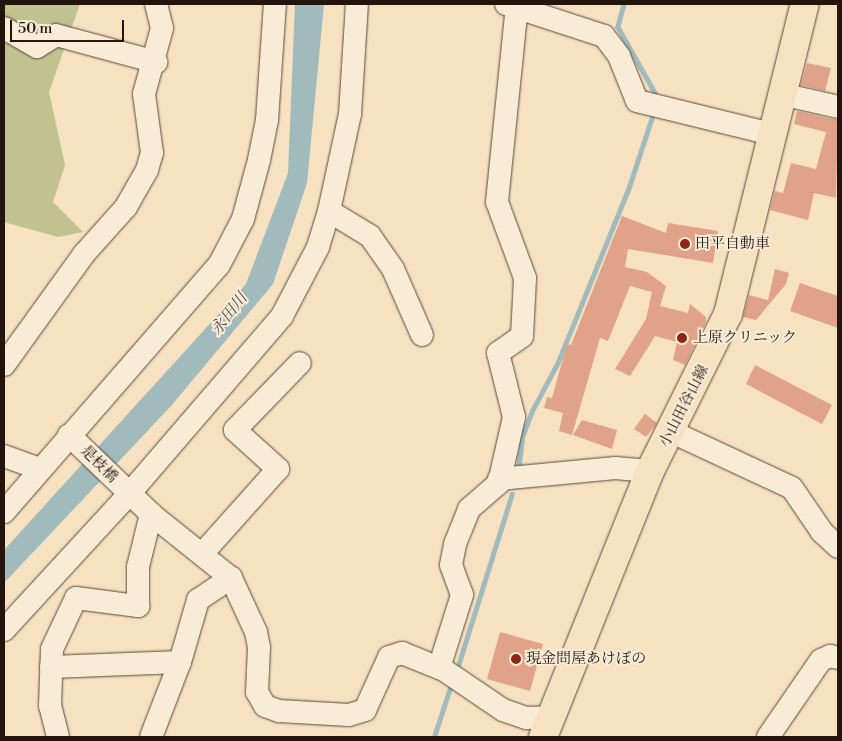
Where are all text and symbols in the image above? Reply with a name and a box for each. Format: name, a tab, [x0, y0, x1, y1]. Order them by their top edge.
scale bar	[12, 10, 126, 42]
text: 50 m	[18, 19, 52, 38]
place label: 田平自動車	[695, 235, 770, 253]
marker: 田平自動車	[679, 238, 691, 250]
water label: 永田川	[207, 289, 251, 339]
place label: 上原クリニック	[693, 329, 798, 347]
marker: 上原クリニック	[675, 331, 689, 345]
street label: 小山田谷山線	[656, 362, 712, 450]
street label: 是枝橋	[77, 442, 121, 486]
place label: 現金問屋あけぼの	[526, 650, 646, 668]
marker: 現金問屋あけぼの	[510, 653, 522, 665]

